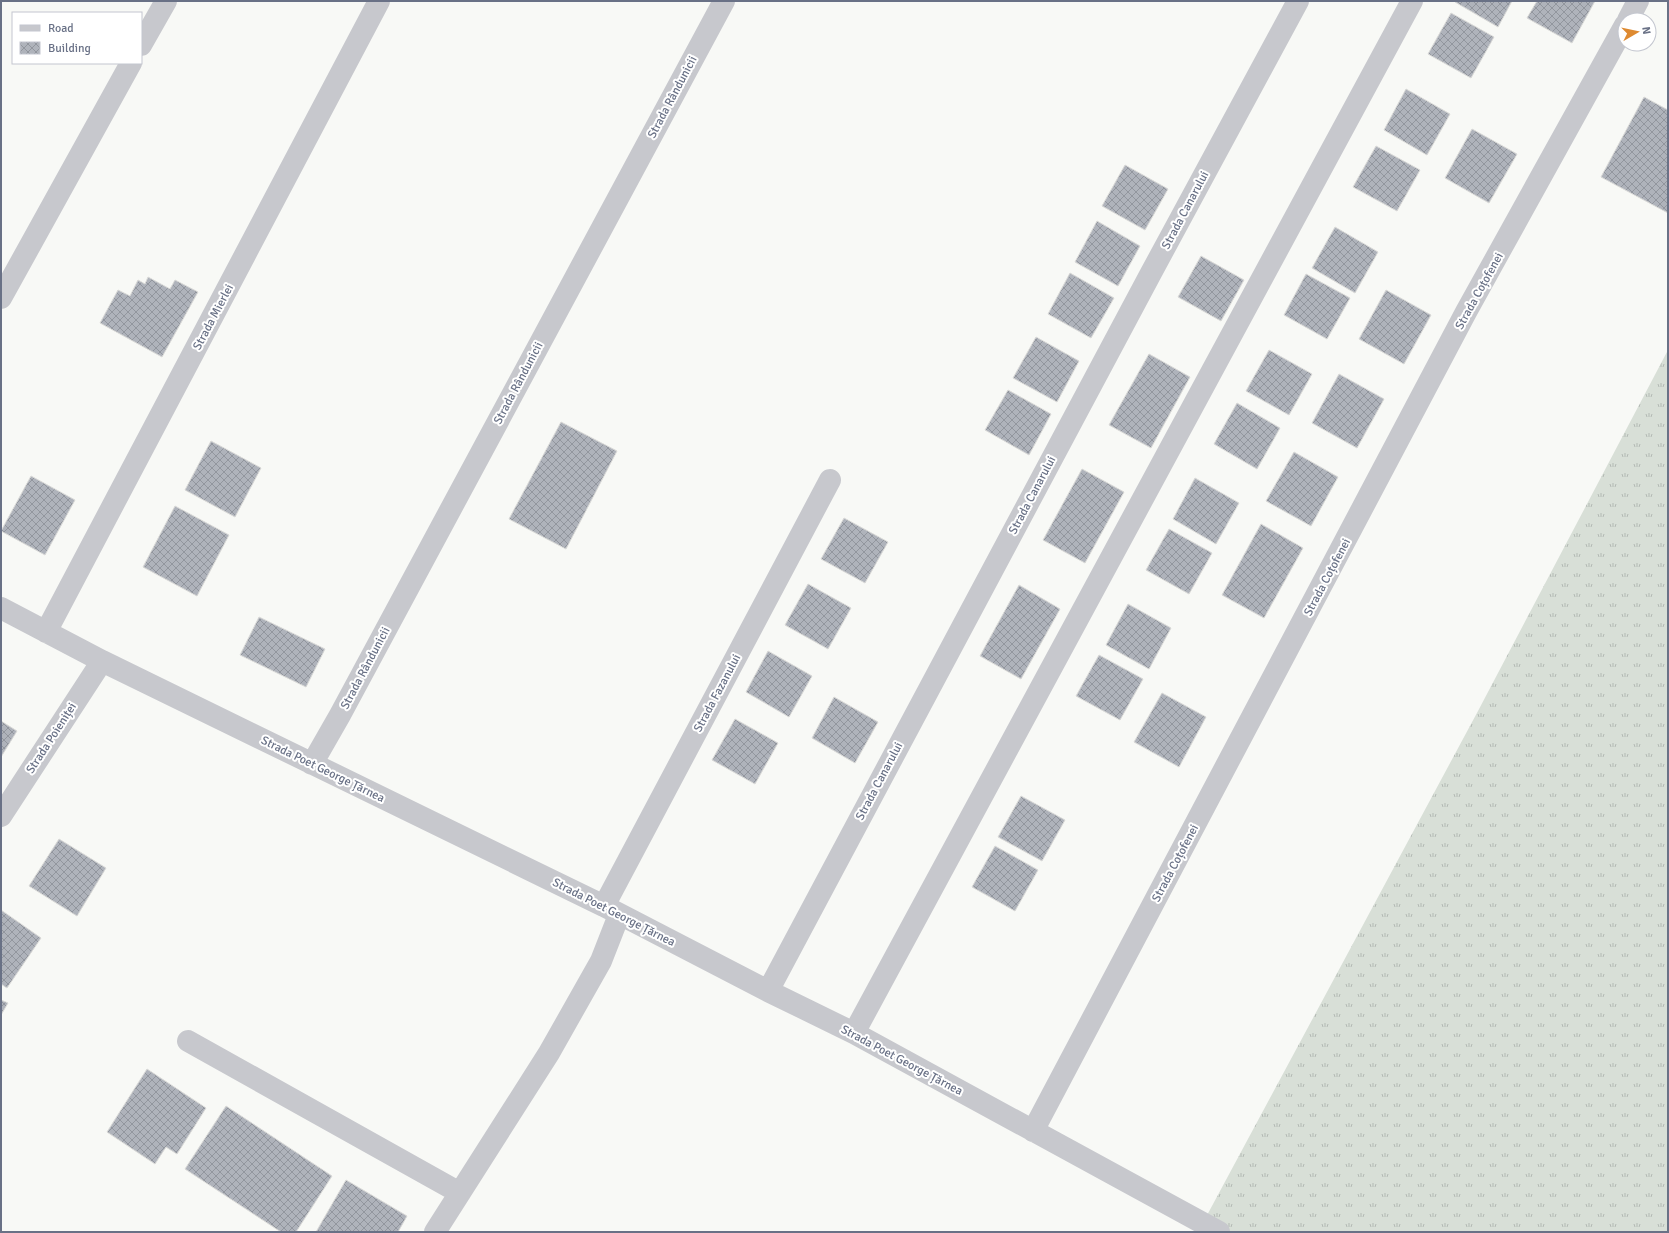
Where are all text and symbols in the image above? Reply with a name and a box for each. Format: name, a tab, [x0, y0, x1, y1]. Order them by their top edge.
legend	[12, 12, 142, 64]
north arrow	[1617, 12, 1657, 52]
text: Road	[48, 21, 74, 36]
text: N	[1639, 26, 1653, 35]
text: Building	[48, 41, 91, 56]
street label: Strada Rândunicii	[644, 54, 700, 141]
street label: Strada Canarului	[1159, 169, 1212, 252]
street label: Strada Coțofenei	[1452, 250, 1507, 332]
street label: Strada Mierlei	[190, 282, 237, 353]
street label: Strada Rândunicii	[490, 340, 546, 427]
street label: Strada Canarului	[1006, 454, 1059, 537]
street label: Strada Coțofenei	[1301, 536, 1354, 619]
street label: Strada Rândunicii	[337, 625, 393, 712]
street label: Strada Fazanului	[691, 652, 744, 735]
street label: Strada Poieniței	[23, 700, 80, 776]
street label: Strada Poet George Țărnea	[259, 733, 387, 806]
street label: Strada Canarului	[853, 740, 906, 823]
street label: Strada Coțofenei	[1149, 822, 1202, 905]
street label: Strada Poet George Țărnea	[550, 875, 678, 950]
street label: Strada Poet George Țărnea	[838, 1022, 965, 1099]

